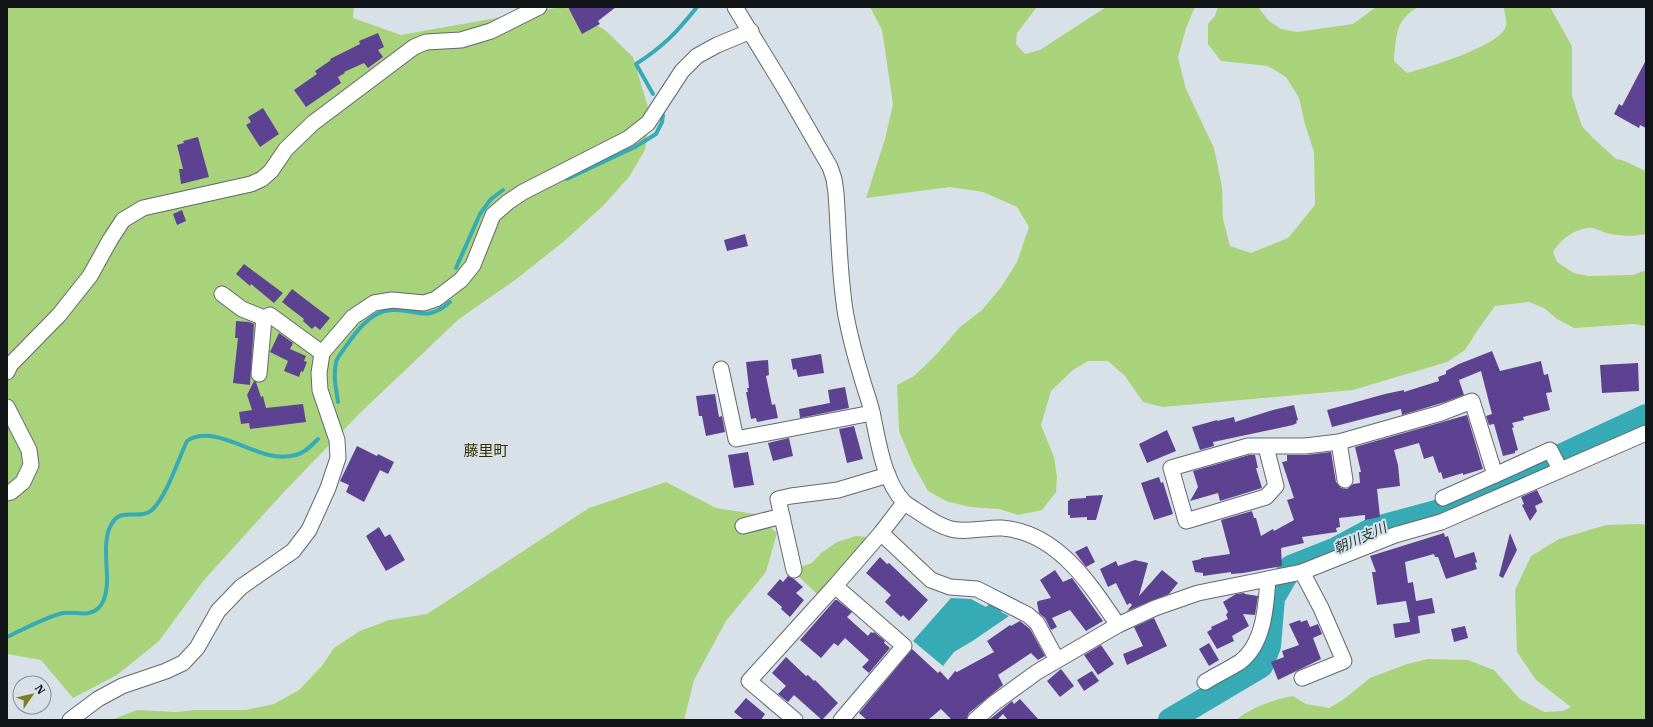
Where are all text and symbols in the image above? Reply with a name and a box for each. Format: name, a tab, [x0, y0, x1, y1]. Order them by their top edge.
district label: 藤里町	[463, 441, 509, 460]
water label: 朝川支川	[1331, 518, 1391, 558]
north arrow	[12, 675, 52, 715]
text: N	[32, 682, 49, 697]

